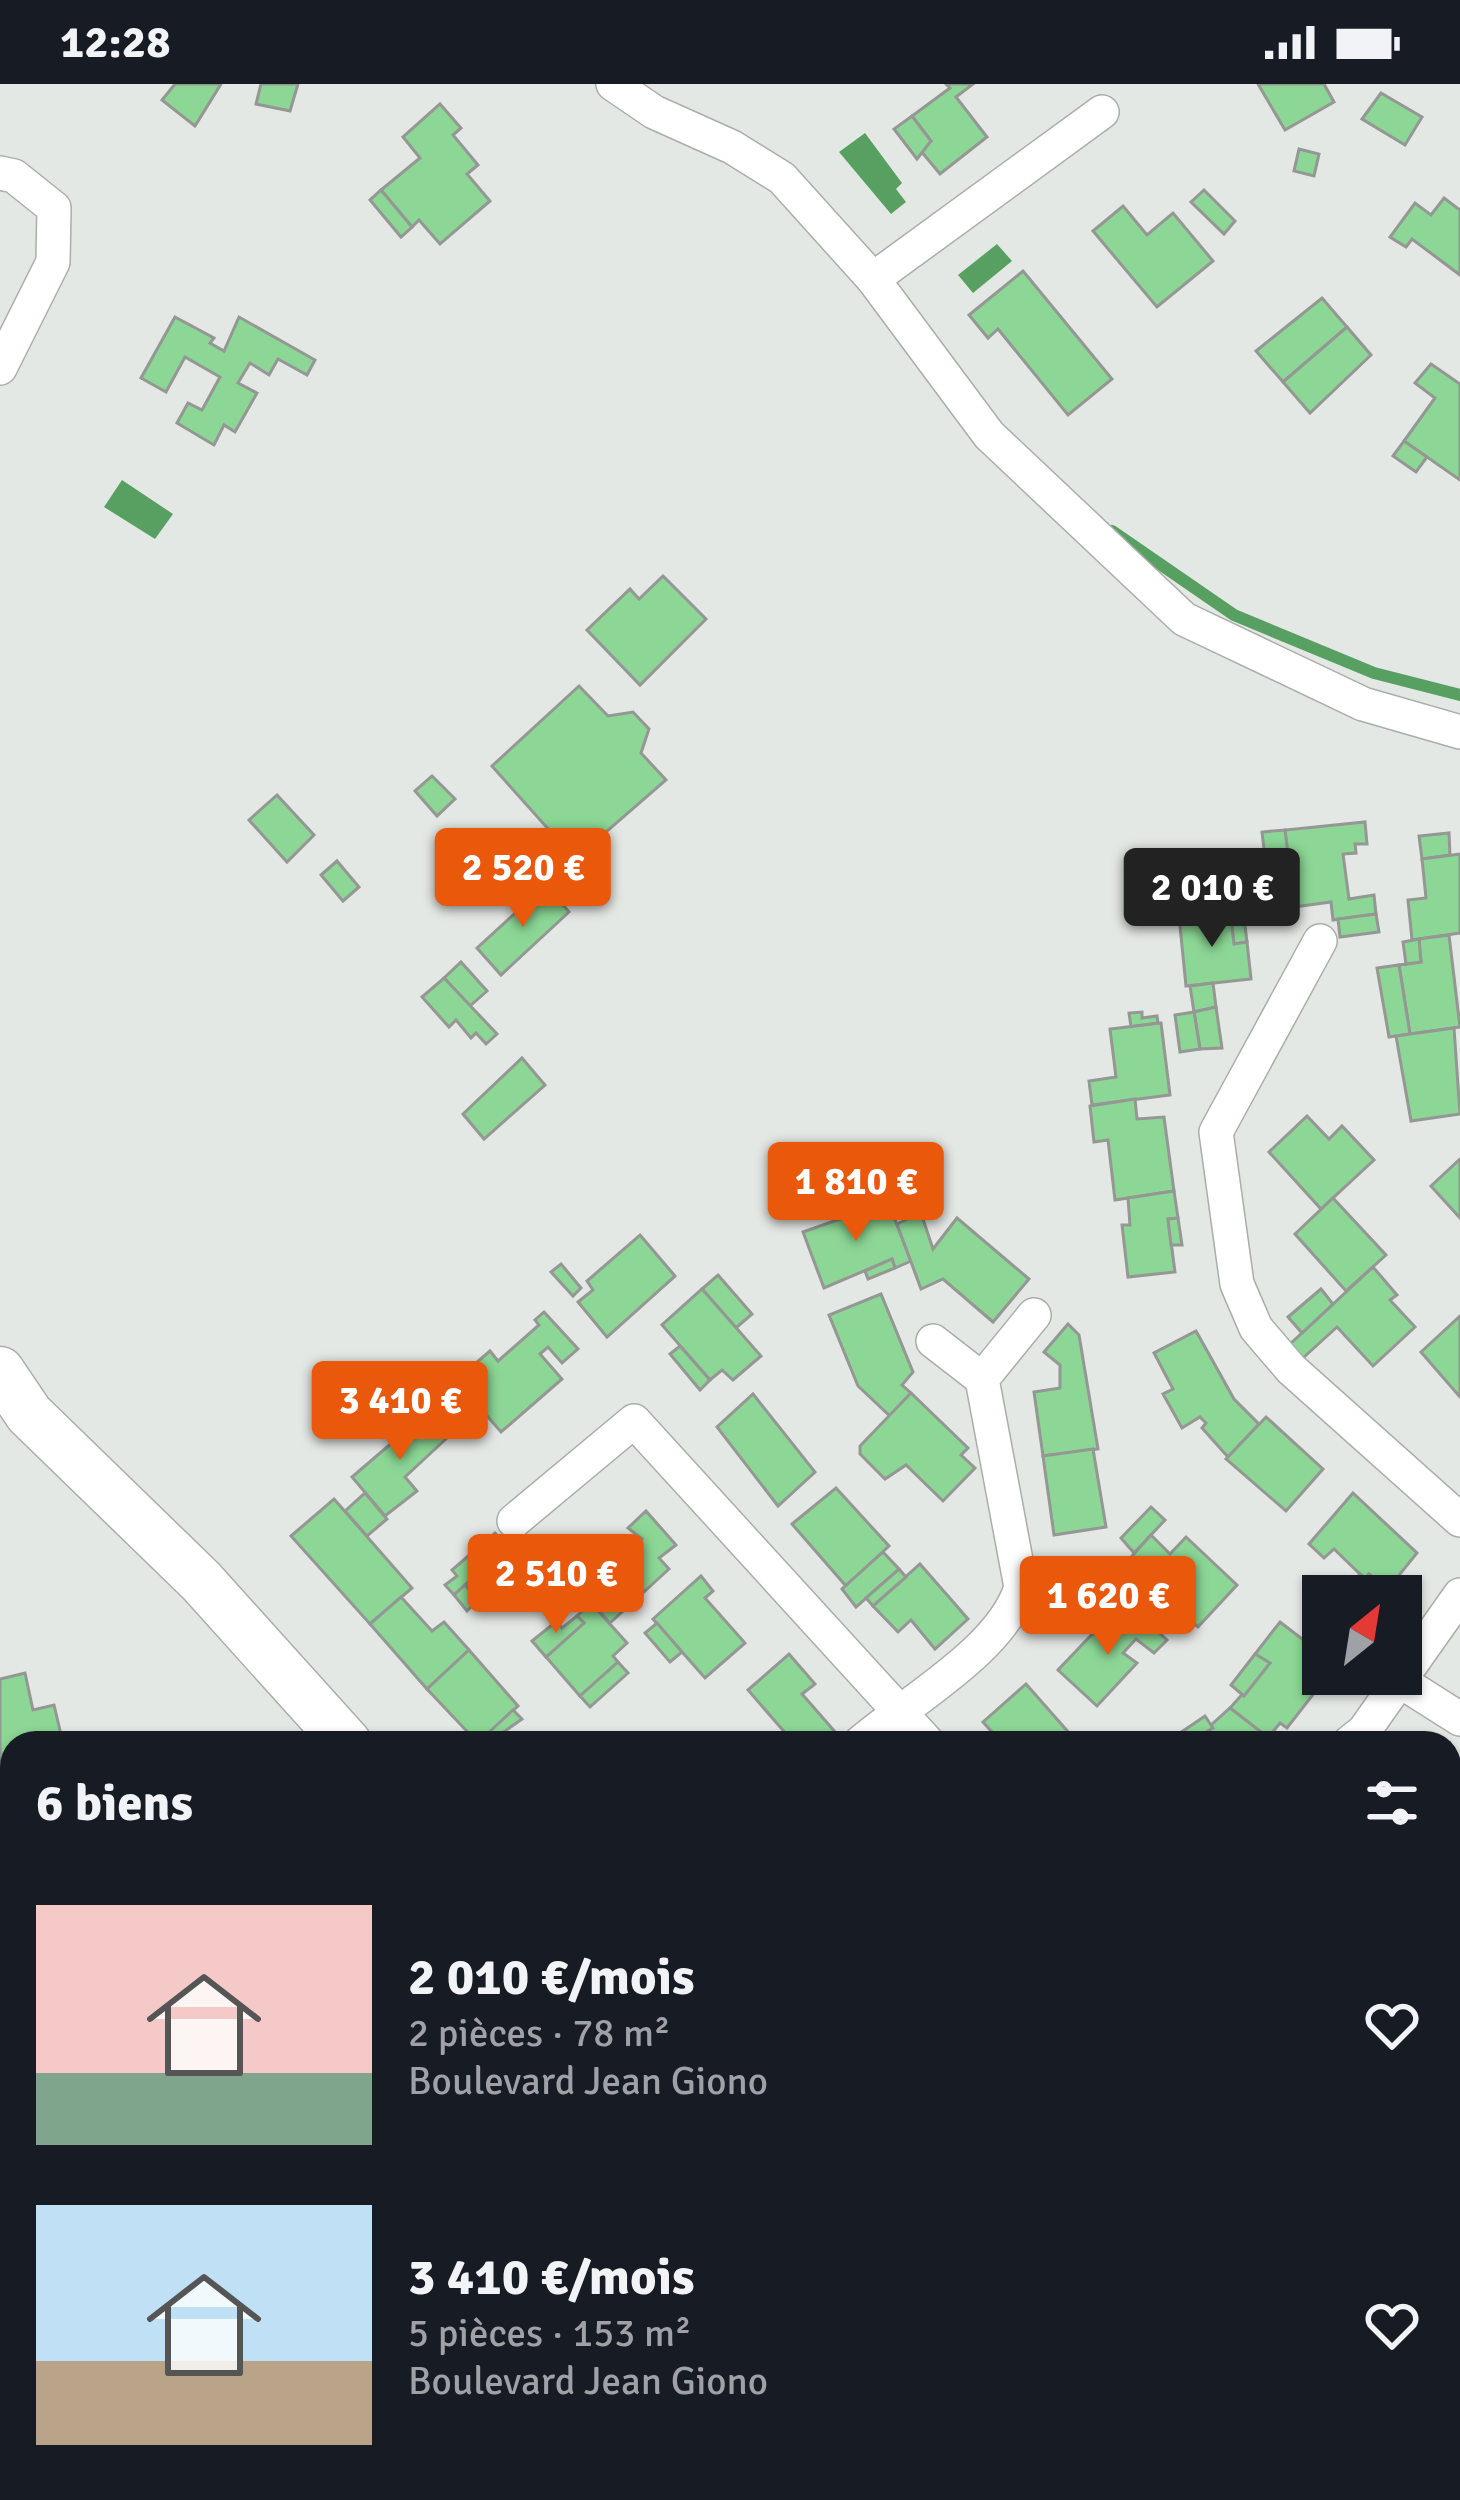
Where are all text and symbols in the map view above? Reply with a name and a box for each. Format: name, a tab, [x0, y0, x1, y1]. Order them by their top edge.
text: 12:28	[60, 15, 170, 70]
pin: 2 520 €	[412, 828, 634, 930]
text: 2 520 €	[462, 843, 584, 891]
pin: 2 010 €	[1101, 848, 1323, 950]
text: 2 010 €	[1151, 863, 1273, 911]
pin: 1 810 €	[745, 1142, 967, 1244]
text: 1 810 €	[795, 1157, 917, 1205]
pin: 3 410 €	[289, 1361, 511, 1463]
text: 3 410 €	[339, 1376, 461, 1424]
pin: 2 510 €	[445, 1534, 667, 1636]
text: 2 510 €	[495, 1549, 617, 1597]
pin: 1 620 €	[997, 1556, 1219, 1658]
text: 1 620 €	[1047, 1571, 1169, 1619]
north arrow	[1302, 1575, 1422, 1695]
map controls	[1302, 1575, 1422, 1695]
icon: filters	[1359, 1770, 1425, 1836]
text: 6 biens	[36, 1772, 193, 1835]
text: 2 010 €/mois	[408, 1946, 695, 2009]
icon: home	[132, 1953, 276, 2097]
icon: heart	[1359, 1992, 1425, 2058]
text: 2 pièces · 78 m²	[408, 2009, 670, 2057]
text: Boulevard Jean Giono	[408, 2057, 768, 2105]
text: 3 410 €/mois	[408, 2246, 695, 2309]
icon: home	[132, 2253, 276, 2397]
icon: heart	[1359, 2292, 1425, 2358]
text: 5 pièces · 153 m²	[408, 2309, 691, 2357]
text: Boulevard Jean Giono	[408, 2357, 768, 2405]

